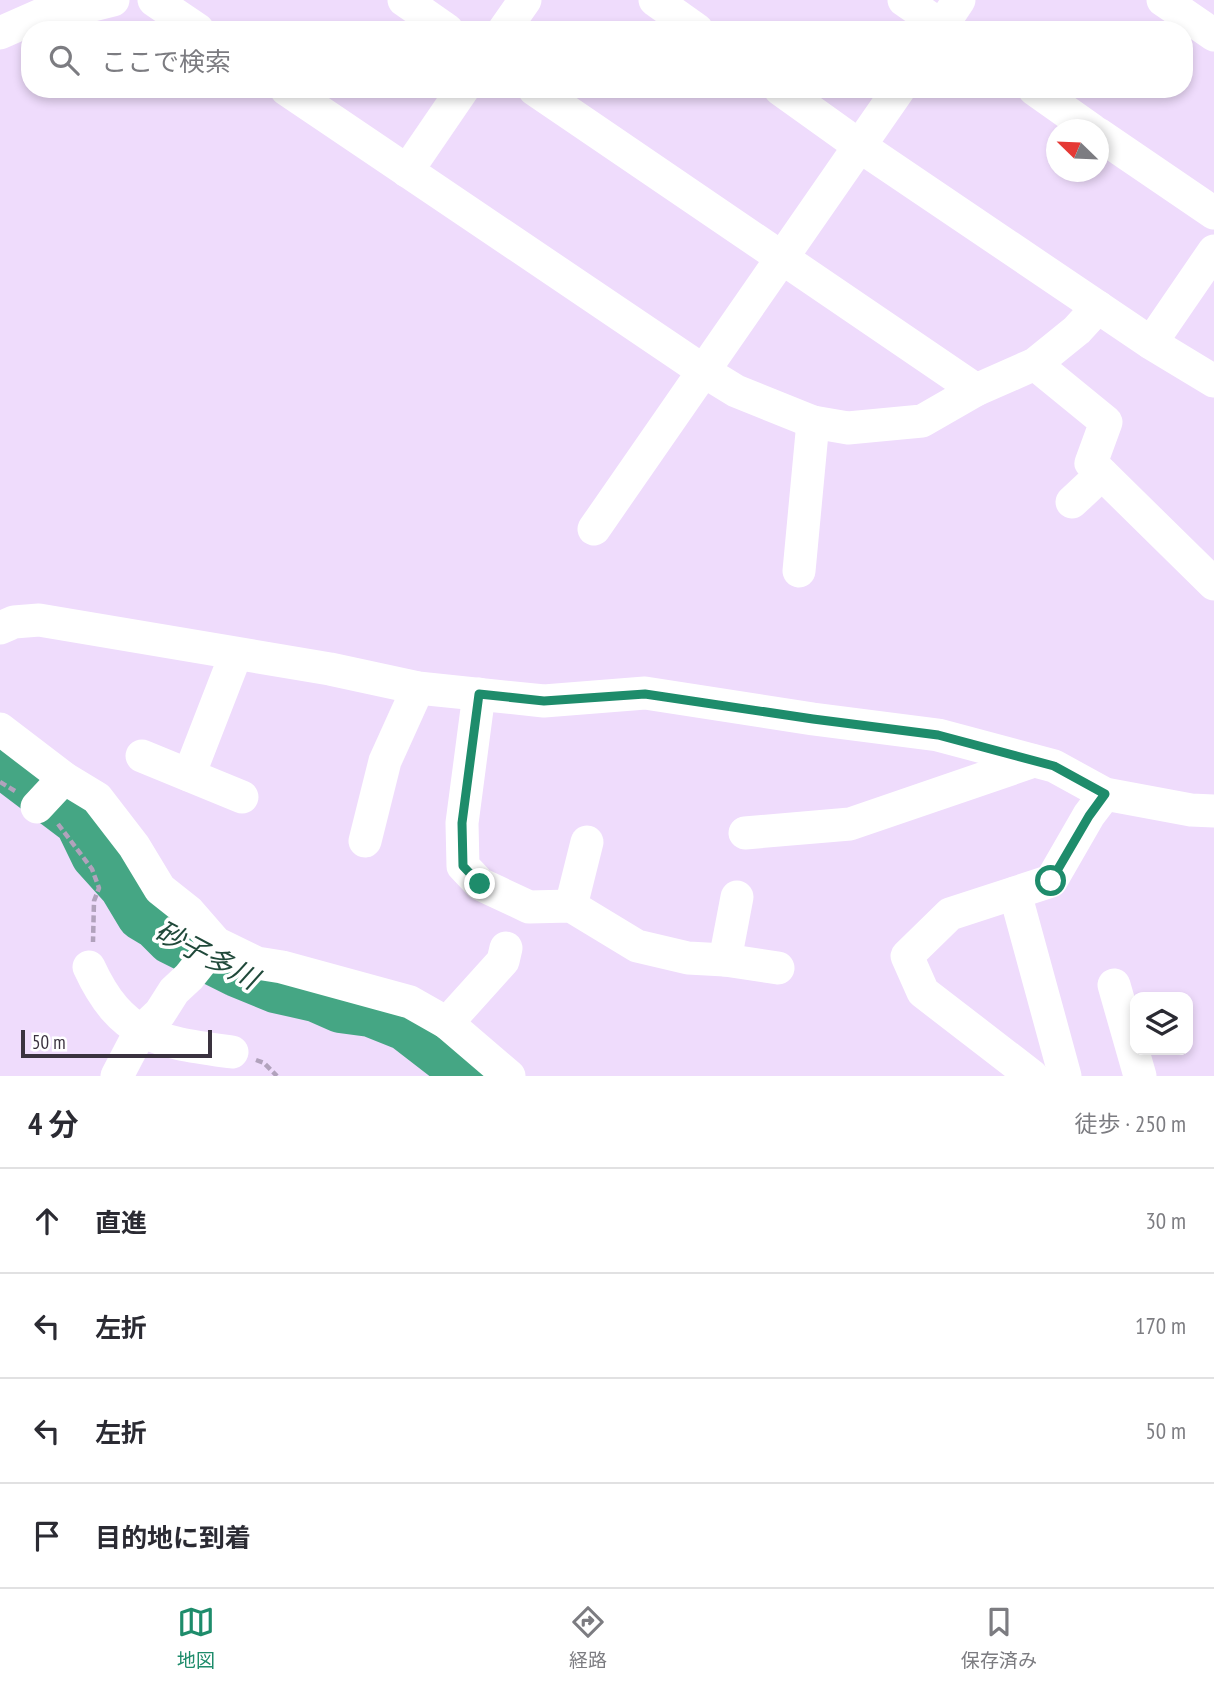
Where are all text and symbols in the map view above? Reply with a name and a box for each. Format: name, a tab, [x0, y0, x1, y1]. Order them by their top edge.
search box	[21, 21, 1193, 98]
icon: search	[45, 41, 83, 79]
text: ここで検索	[101, 45, 231, 78]
north arrow	[1046, 119, 1109, 182]
route start	[1035, 865, 1066, 896]
route end	[464, 868, 495, 899]
water label: 砂子多川	[149, 911, 268, 998]
map controls	[1130, 992, 1193, 1055]
button: layers	[1130, 992, 1193, 1055]
scale bar	[21, 1027, 212, 1059]
text: 50 m	[32, 1030, 66, 1054]
text: 4 分	[28, 1104, 79, 1143]
text: 徒歩 · 250 m	[1074, 1109, 1186, 1138]
icon: ahead	[28, 1202, 66, 1240]
text: 直進	[95, 1206, 147, 1239]
text: 30 m	[1145, 1206, 1186, 1235]
icon: left	[28, 1307, 66, 1345]
text: 左折	[95, 1311, 147, 1344]
text: 170 m	[1135, 1311, 1186, 1340]
icon: left	[28, 1412, 66, 1450]
text: 左折	[95, 1416, 147, 1449]
text: 50 m	[1145, 1416, 1186, 1445]
icon: arrive	[28, 1517, 66, 1555]
text: 目的地に到着	[95, 1521, 251, 1554]
tab: 地図	[177, 1603, 215, 1672]
tab: 経路	[569, 1603, 607, 1672]
tab: 保存済み	[961, 1603, 1037, 1672]

